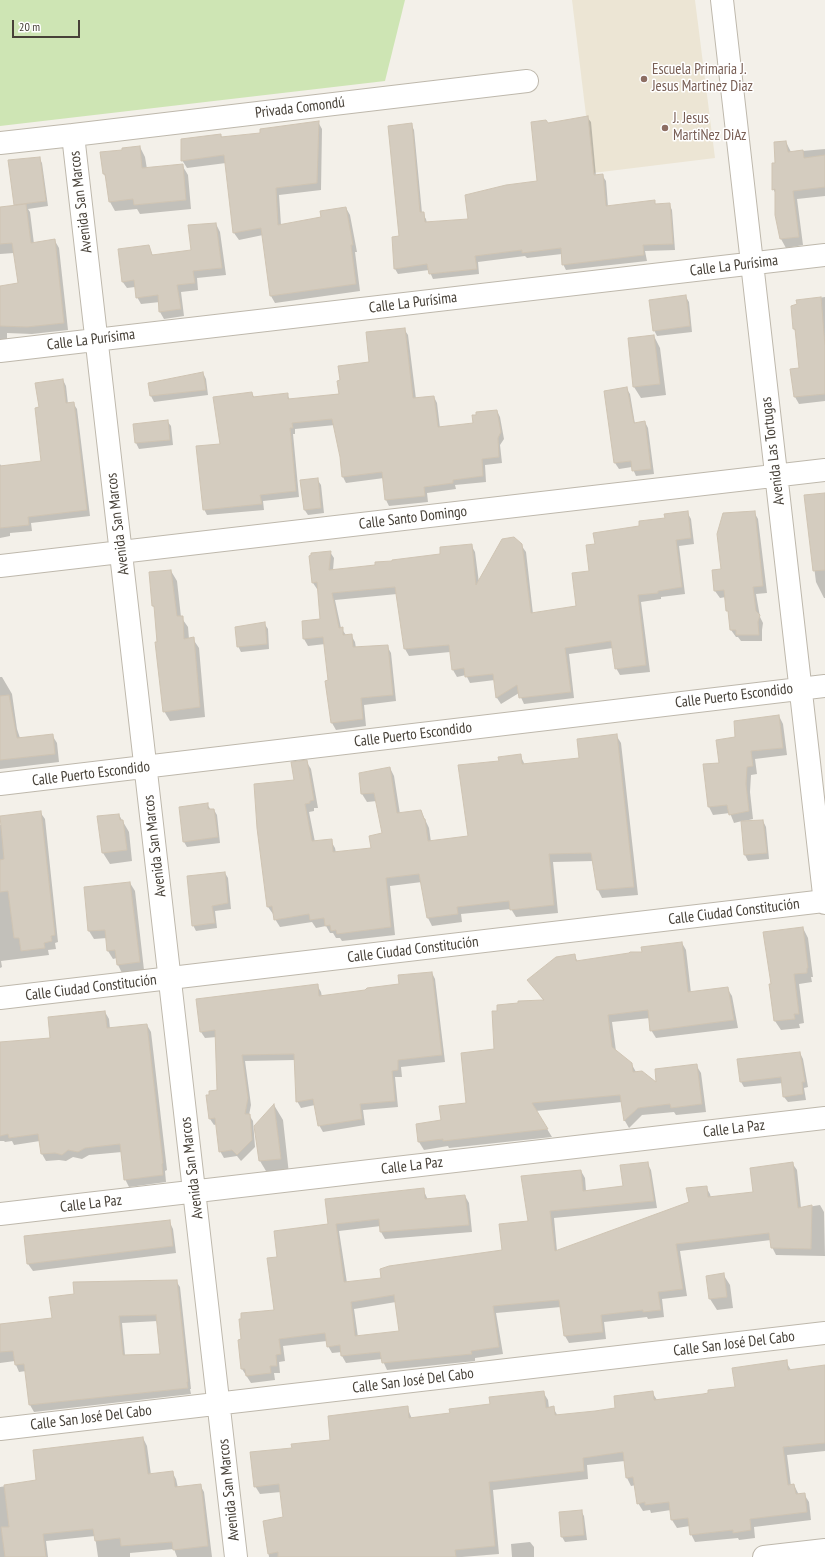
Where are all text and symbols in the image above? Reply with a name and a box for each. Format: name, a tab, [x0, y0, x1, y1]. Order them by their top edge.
scale bar	[14, 12, 82, 38]
text: 20 m	[19, 19, 40, 34]
place label: Escuela Primaria J. Jesus Martinez Diaz	[652, 61, 753, 96]
marker: Escuela Primaria J. Jesus Martinez Diaz	[639, 74, 649, 84]
street label: Privada Comondú	[254, 94, 346, 122]
place label: J. Jesus MartiNez DiAz	[673, 110, 747, 145]
marker: J. Jesus MartiNez DiAz	[660, 123, 670, 133]
street label: Avenida San Marcos	[66, 150, 96, 254]
street label: Calle La Purísima	[689, 252, 779, 280]
street label: Calle La Purísima	[368, 289, 458, 317]
street label: Calle La Purísima	[46, 326, 136, 354]
street label: Avenida Las Tortugas	[757, 396, 789, 506]
street label: Avenida San Marcos	[103, 472, 133, 576]
street label: Calle Santo Domingo	[358, 502, 468, 534]
street label: Calle Puerto Escondido	[674, 680, 794, 712]
street label: Calle Puerto Escondido	[353, 719, 473, 751]
street label: Calle Puerto Escondido	[31, 758, 151, 790]
street label: Avenida San Marcos	[140, 794, 170, 898]
street label: Calle Ciudad Constitución	[667, 895, 801, 929]
street label: Calle Ciudad Constitución	[346, 933, 480, 967]
street label: Calle Ciudad Constitución	[24, 971, 158, 1005]
street label: Avenida San Marcos	[177, 1116, 207, 1220]
street label: Calle La Paz	[702, 1116, 766, 1142]
street label: Calle La Paz	[380, 1153, 444, 1179]
street label: Calle La Paz	[59, 1191, 123, 1217]
street label: Calle San José Del Cabo	[672, 1328, 796, 1360]
street label: Calle San José Del Cabo	[351, 1365, 475, 1397]
street label: Calle San José Del Cabo	[29, 1402, 153, 1434]
street label: Avenida San Marcos	[215, 1438, 243, 1542]

